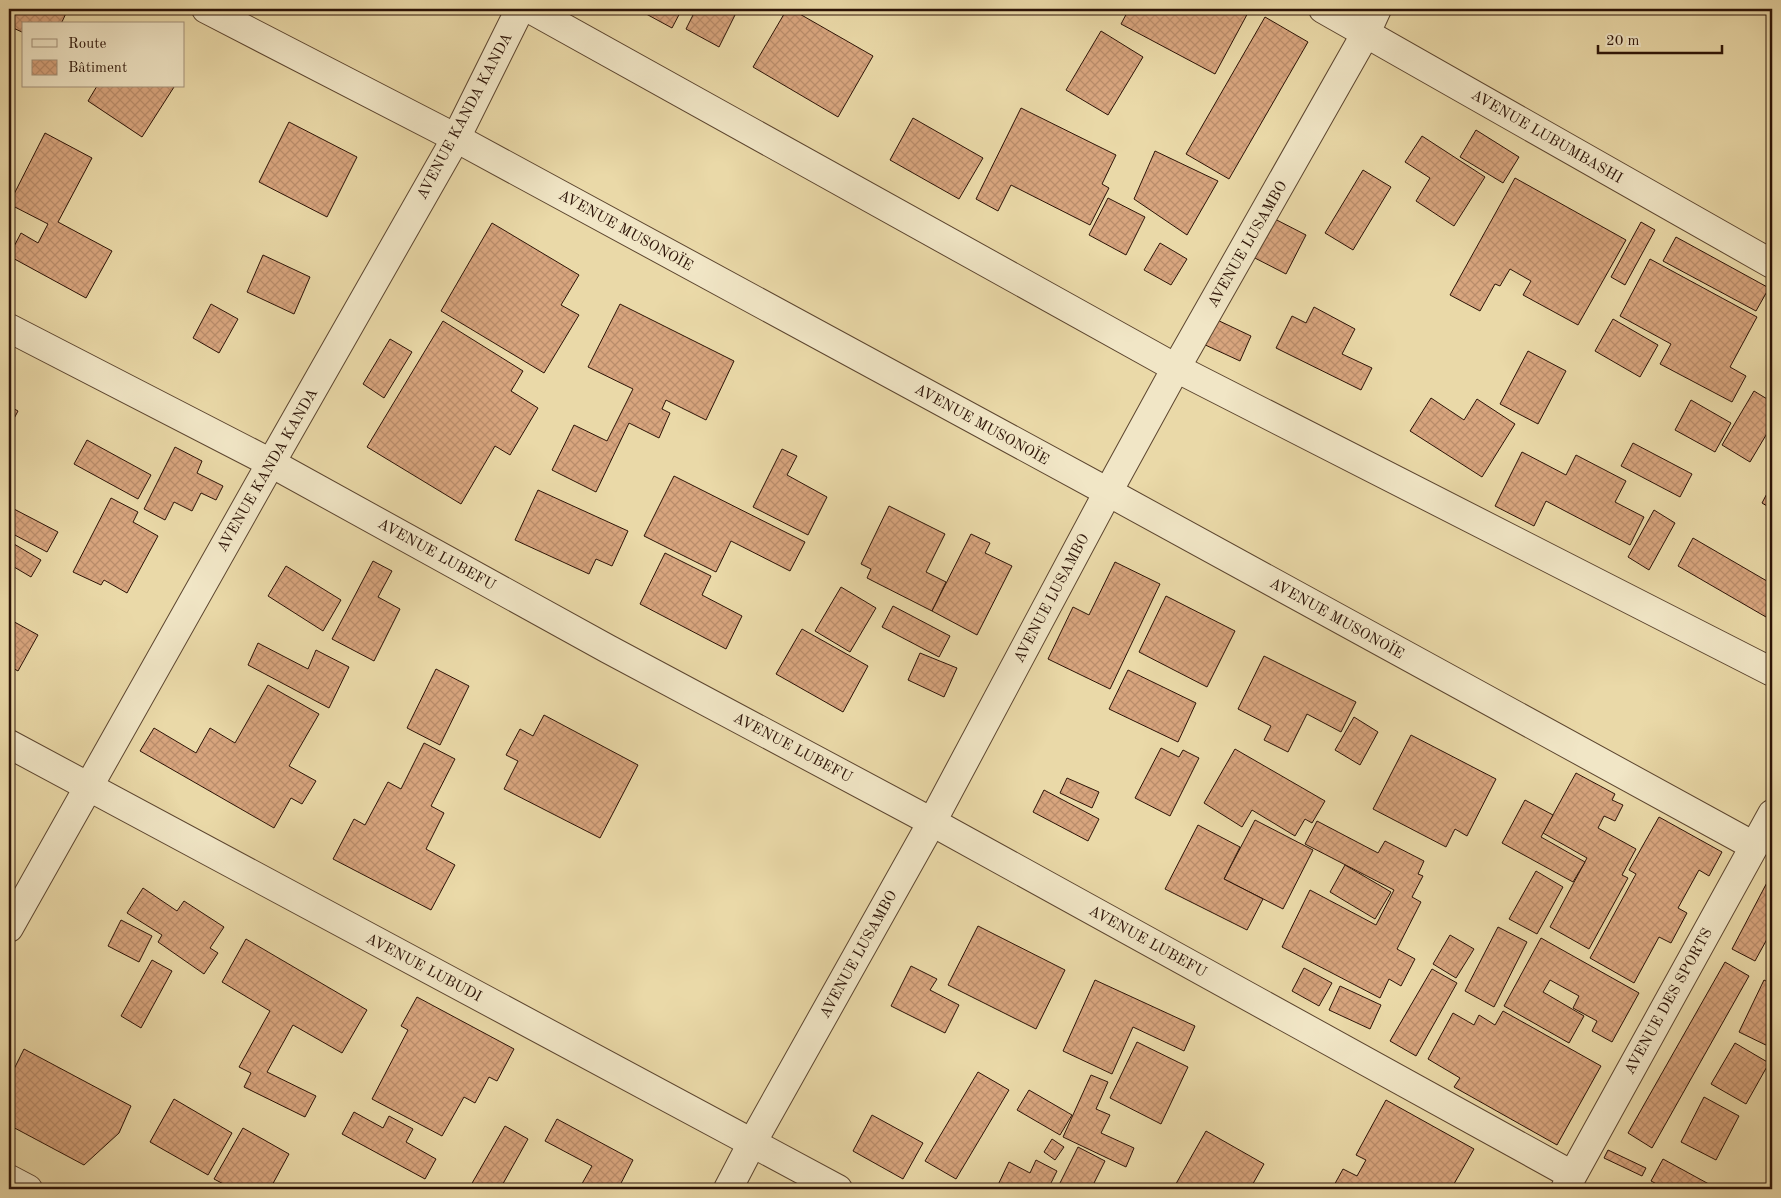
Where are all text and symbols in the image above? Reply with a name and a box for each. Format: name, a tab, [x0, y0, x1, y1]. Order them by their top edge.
legend	[22, 22, 185, 88]
scale bar	[1598, 22, 1722, 54]
street label: AVENUE KANDA KANDA	[415, 31, 516, 202]
text: 20 m	[1606, 34, 1640, 49]
text: Route	[68, 37, 106, 52]
text: Bâtiment	[68, 61, 127, 76]
street label: AVENUE LUBUMBASHI	[1468, 88, 1625, 187]
street label: AVENUE LUSAMBO	[1206, 179, 1291, 311]
street label: AVENUE MUSONOÏE	[556, 185, 696, 275]
street label: AVENUE MUSONOÏE	[912, 379, 1052, 469]
street label: AVENUE KANDA KANDA	[215, 386, 322, 555]
street label: AVENUE LUBEFU	[375, 517, 498, 594]
street label: AVENUE LUSAMBO	[1012, 532, 1093, 666]
street label: AVENUE MUSONOÏE	[1267, 573, 1407, 663]
street label: AVENUE LUBEFU	[730, 711, 854, 786]
street label: AVENUE LUSAMBO	[818, 888, 901, 1021]
street label: AVENUE LUBEFU	[1086, 904, 1209, 981]
street label: AVENUE DES SPORTS	[1623, 926, 1716, 1078]
street label: AVENUE LUBUDI	[363, 931, 484, 1005]

